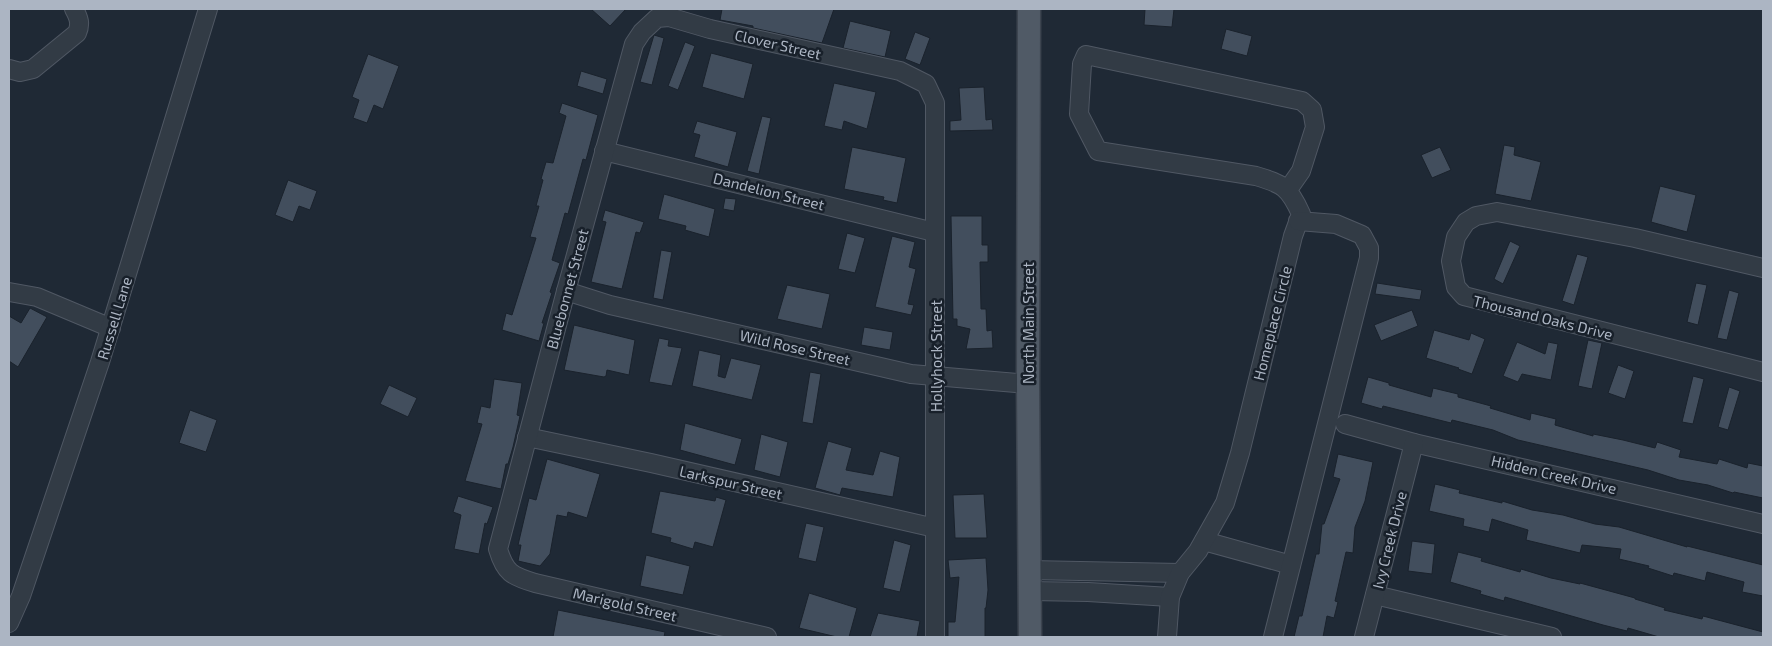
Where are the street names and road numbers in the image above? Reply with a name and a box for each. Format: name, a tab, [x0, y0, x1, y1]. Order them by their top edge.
street label: Clover Street	[733, 25, 823, 63]
street label: Dandelion Street	[712, 168, 827, 214]
street label: Bluebonnet Street	[542, 227, 592, 351]
street label: North Main Street	[1019, 262, 1037, 384]
street label: Homeplace Circle	[1249, 264, 1295, 382]
street label: Russell Lane	[93, 274, 135, 362]
street label: Thousand Oaks Drive	[1471, 291, 1615, 343]
street label: Hollyhock Street	[927, 300, 945, 412]
street label: Wild Rose Street	[738, 326, 852, 369]
street label: Hidden Creek Drive	[1490, 451, 1618, 497]
street label: Larkspur Street	[678, 461, 785, 503]
street label: Ivy Creek Drive	[1368, 489, 1410, 591]
street label: Marigold Street	[571, 583, 679, 625]

